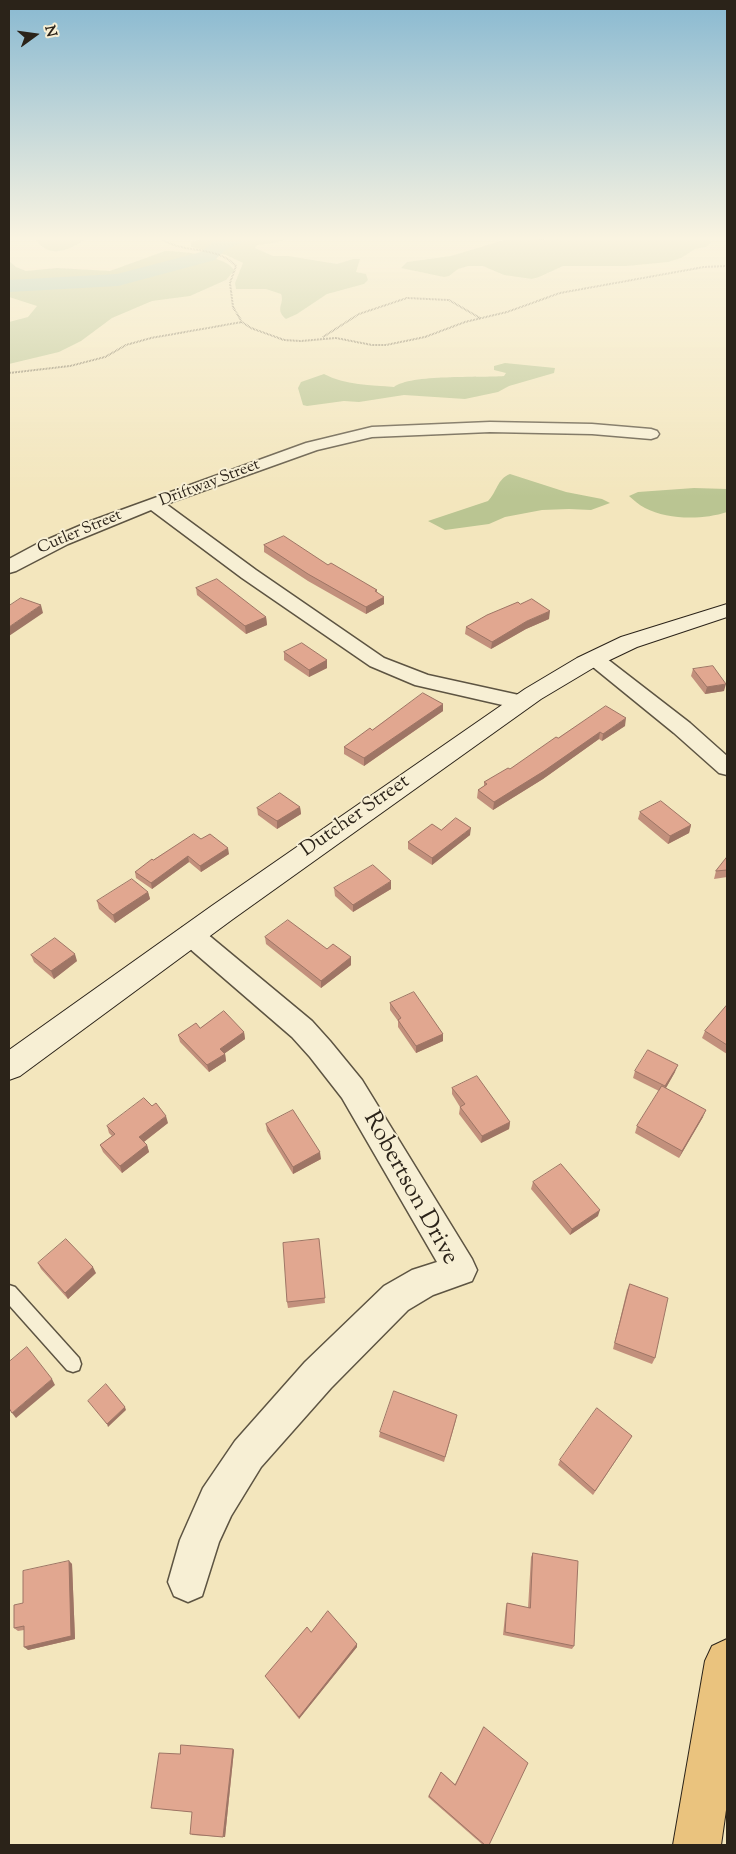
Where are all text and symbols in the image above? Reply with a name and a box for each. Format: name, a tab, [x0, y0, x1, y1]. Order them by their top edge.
north arrow	[10, 10, 60, 60]
text: N	[38, 24, 61, 39]
street label: Driftway Street	[157, 456, 263, 512]
street label: Cutler Street	[35, 507, 125, 559]
street label: Dutcher Street	[297, 771, 415, 863]
street label: Robertson Drive	[355, 1107, 463, 1271]

